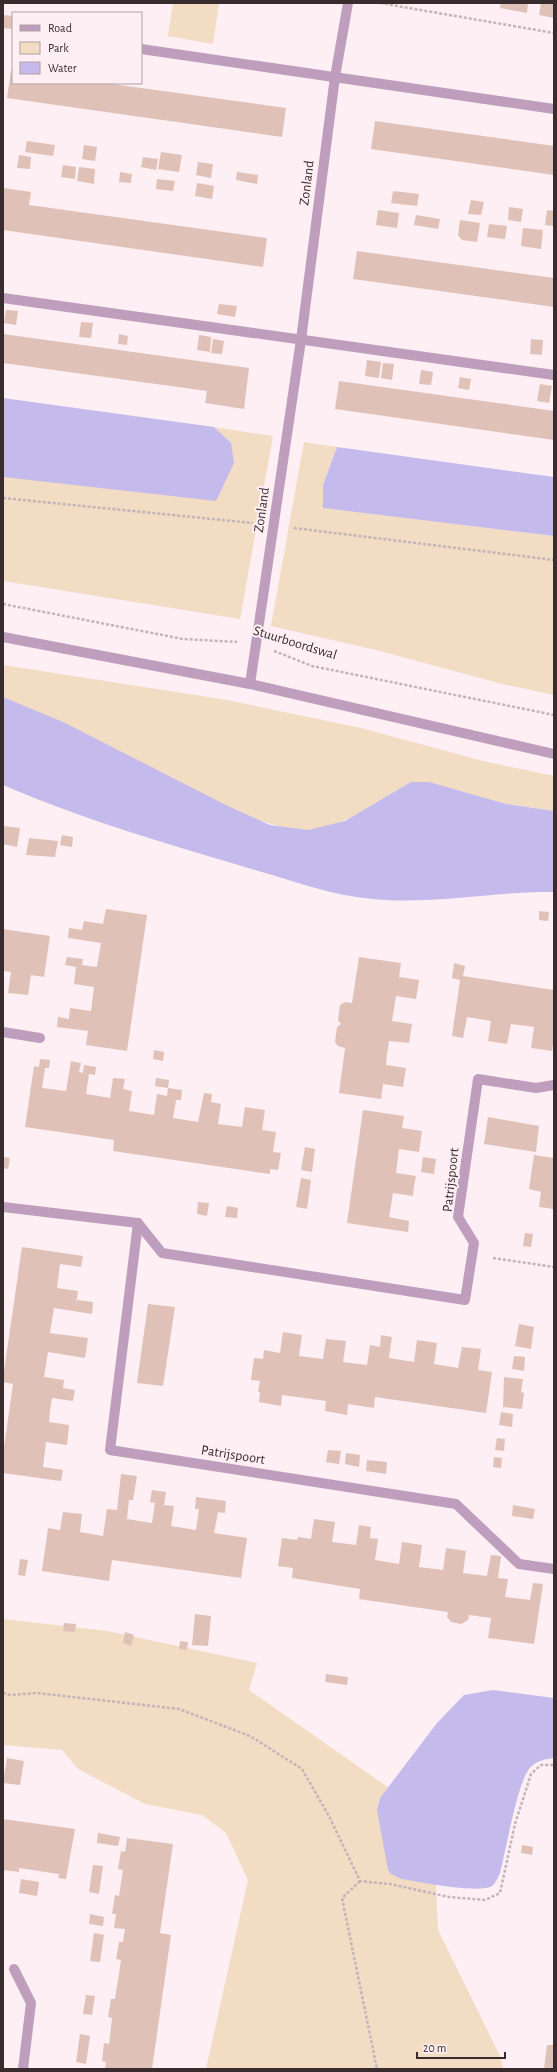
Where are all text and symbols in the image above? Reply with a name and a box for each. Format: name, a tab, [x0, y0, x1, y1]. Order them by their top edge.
legend	[12, 12, 142, 84]
text: Road	[48, 22, 72, 34]
text: Park	[48, 42, 69, 54]
text: Water	[48, 62, 77, 74]
street label: Zonland	[297, 160, 317, 206]
street label: Zonland	[252, 487, 272, 533]
street label: Stuurboordswal	[252, 624, 338, 662]
street label: Patrijspoort	[441, 1147, 461, 1213]
street label: Patrijspoort	[200, 1443, 266, 1467]
scale bar	[417, 2034, 505, 2060]
text: 20 m	[423, 2042, 446, 2054]

